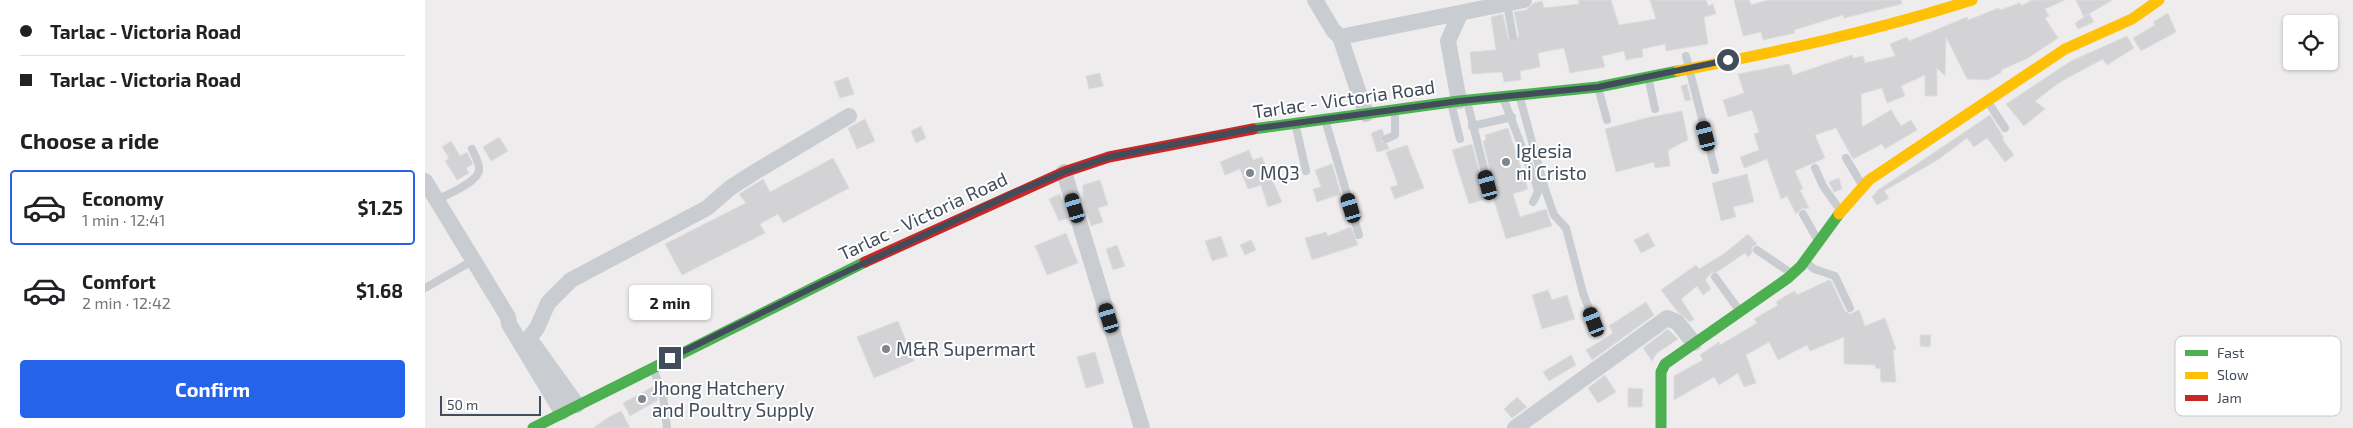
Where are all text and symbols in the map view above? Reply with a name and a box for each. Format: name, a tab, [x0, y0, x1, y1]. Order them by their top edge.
map controls	[2283, 15, 2338, 70]
button: locate	[2283, 15, 2338, 70]
text: Tarlac - Victoria Road	[50, 20, 241, 43]
route start	[1717, 49, 1739, 71]
text: Tarlac - Victoria Road	[50, 68, 241, 91]
street label: Tarlac - Victoria Road	[1251, 74, 1436, 123]
car	[1695, 120, 1716, 152]
text: Choose a ride	[20, 127, 159, 153]
place label: Iglesia ni Cristo	[1516, 139, 1587, 184]
marker: Iglesia ni Cristo	[1500, 156, 1512, 168]
place label: MQ3	[1260, 161, 1300, 184]
street label: Tarlac - Victoria Road	[835, 166, 1011, 265]
marker: MQ3	[1244, 167, 1256, 179]
car	[1476, 169, 1499, 201]
icon: car	[22, 185, 67, 230]
text: Economy	[82, 187, 164, 210]
car	[1063, 191, 1086, 225]
car	[1339, 191, 1362, 225]
text: $1.25	[358, 196, 403, 219]
text: 1 min · 12:41	[82, 210, 165, 229]
icon: car	[22, 268, 67, 313]
text: Comfort	[82, 270, 156, 293]
text: $1.68	[356, 279, 403, 302]
callout: 2 min	[629, 286, 711, 320]
text: 2 min · 12:42	[82, 293, 171, 312]
text: 2 min	[650, 293, 690, 312]
car	[1097, 301, 1120, 335]
car	[1581, 305, 1606, 339]
legend	[2175, 336, 2341, 416]
place label: M&R Supermart	[896, 337, 1036, 360]
marker: M&R Supermart	[880, 343, 892, 355]
text: Fast	[2217, 344, 2244, 361]
route end	[659, 347, 681, 369]
button: Confirm	[20, 360, 405, 418]
text: Slow	[2217, 366, 2249, 383]
place label: Jhong Hatchery and Poultry Supply	[652, 376, 814, 421]
text: Jam	[2217, 389, 2242, 406]
scale bar	[440, 393, 541, 416]
marker: Jhong Hatchery and Poultry Supply	[636, 393, 648, 405]
text: 50 m	[447, 396, 478, 413]

